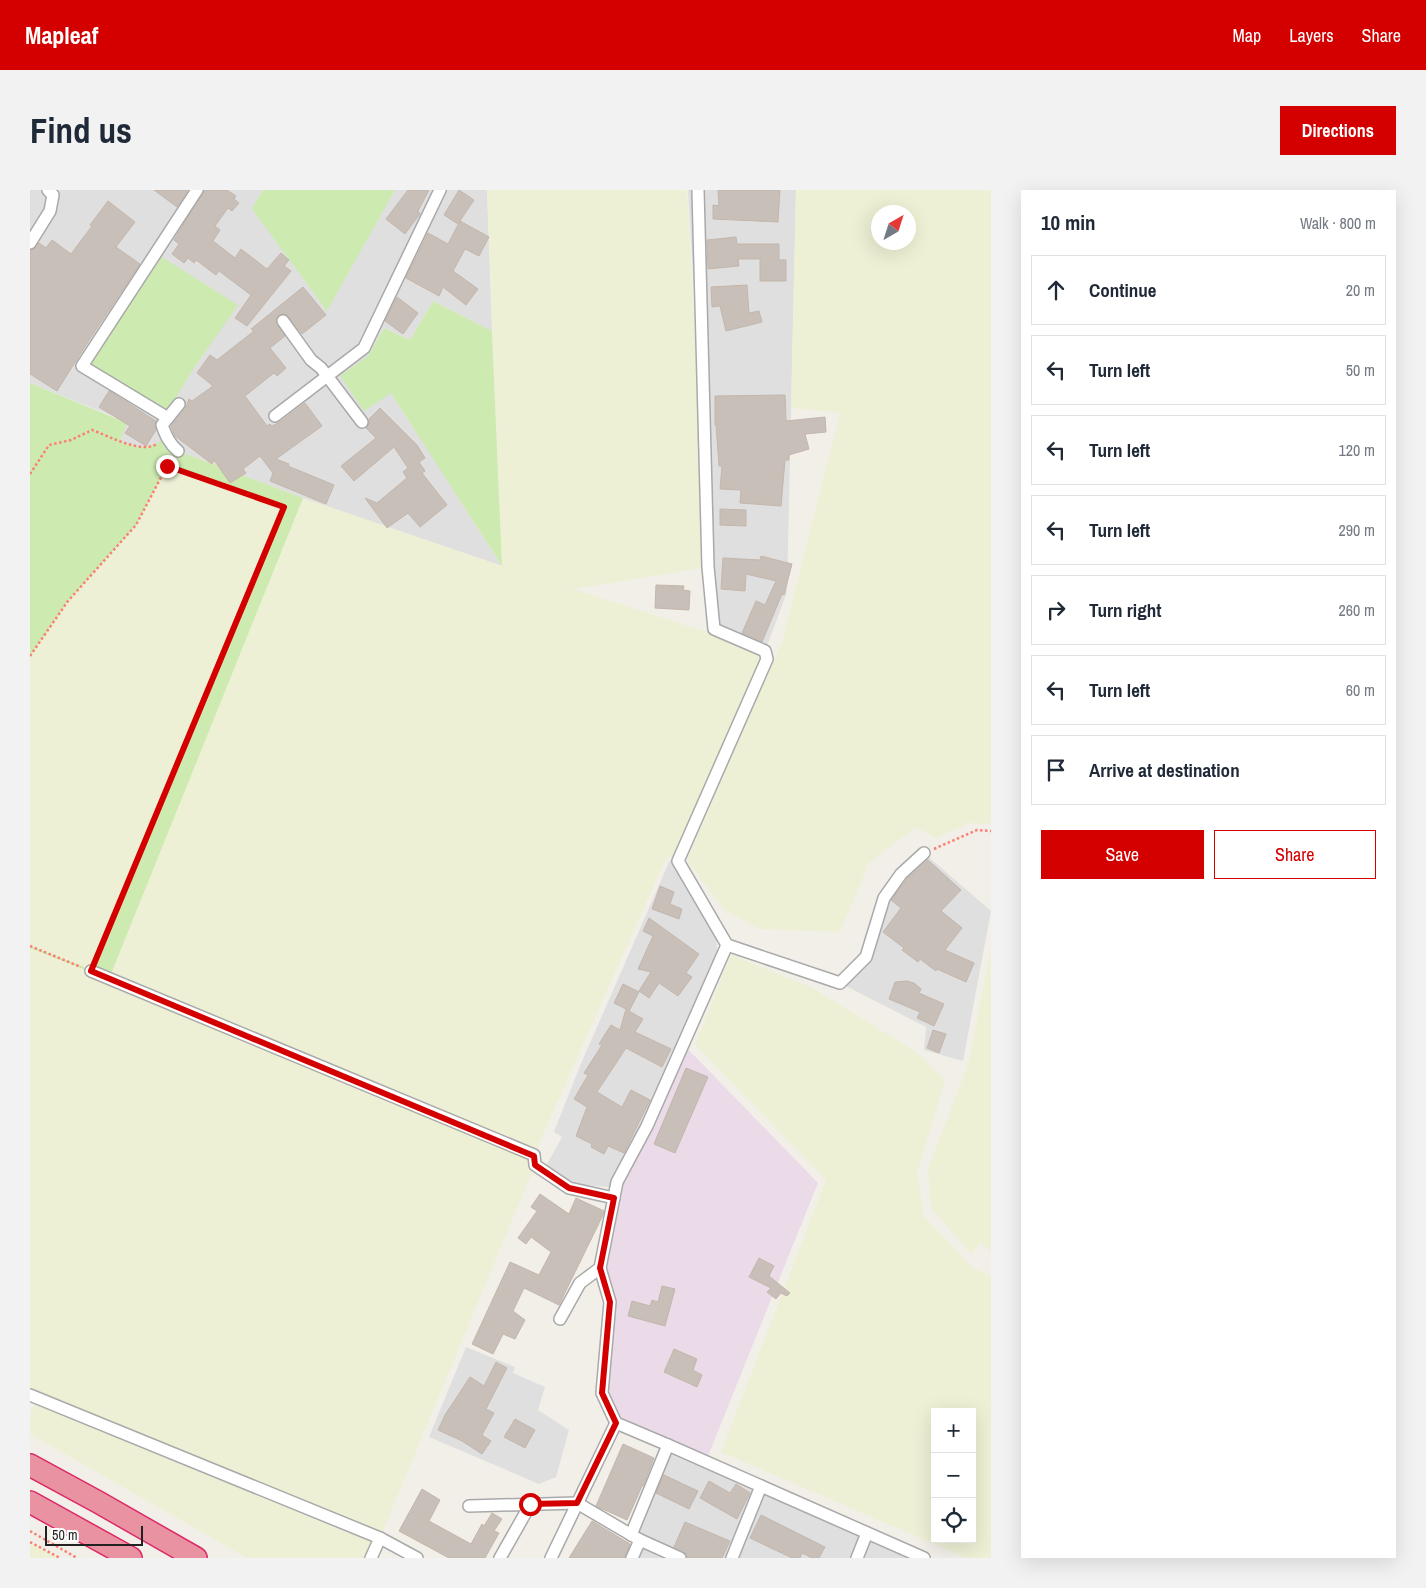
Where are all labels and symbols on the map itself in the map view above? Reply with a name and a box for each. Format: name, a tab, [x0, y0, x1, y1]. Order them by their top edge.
north arrow	[871, 205, 916, 250]
route end	[156, 455, 179, 478]
route start	[519, 1493, 542, 1516]
scale bar	[45, 1523, 142, 1546]

